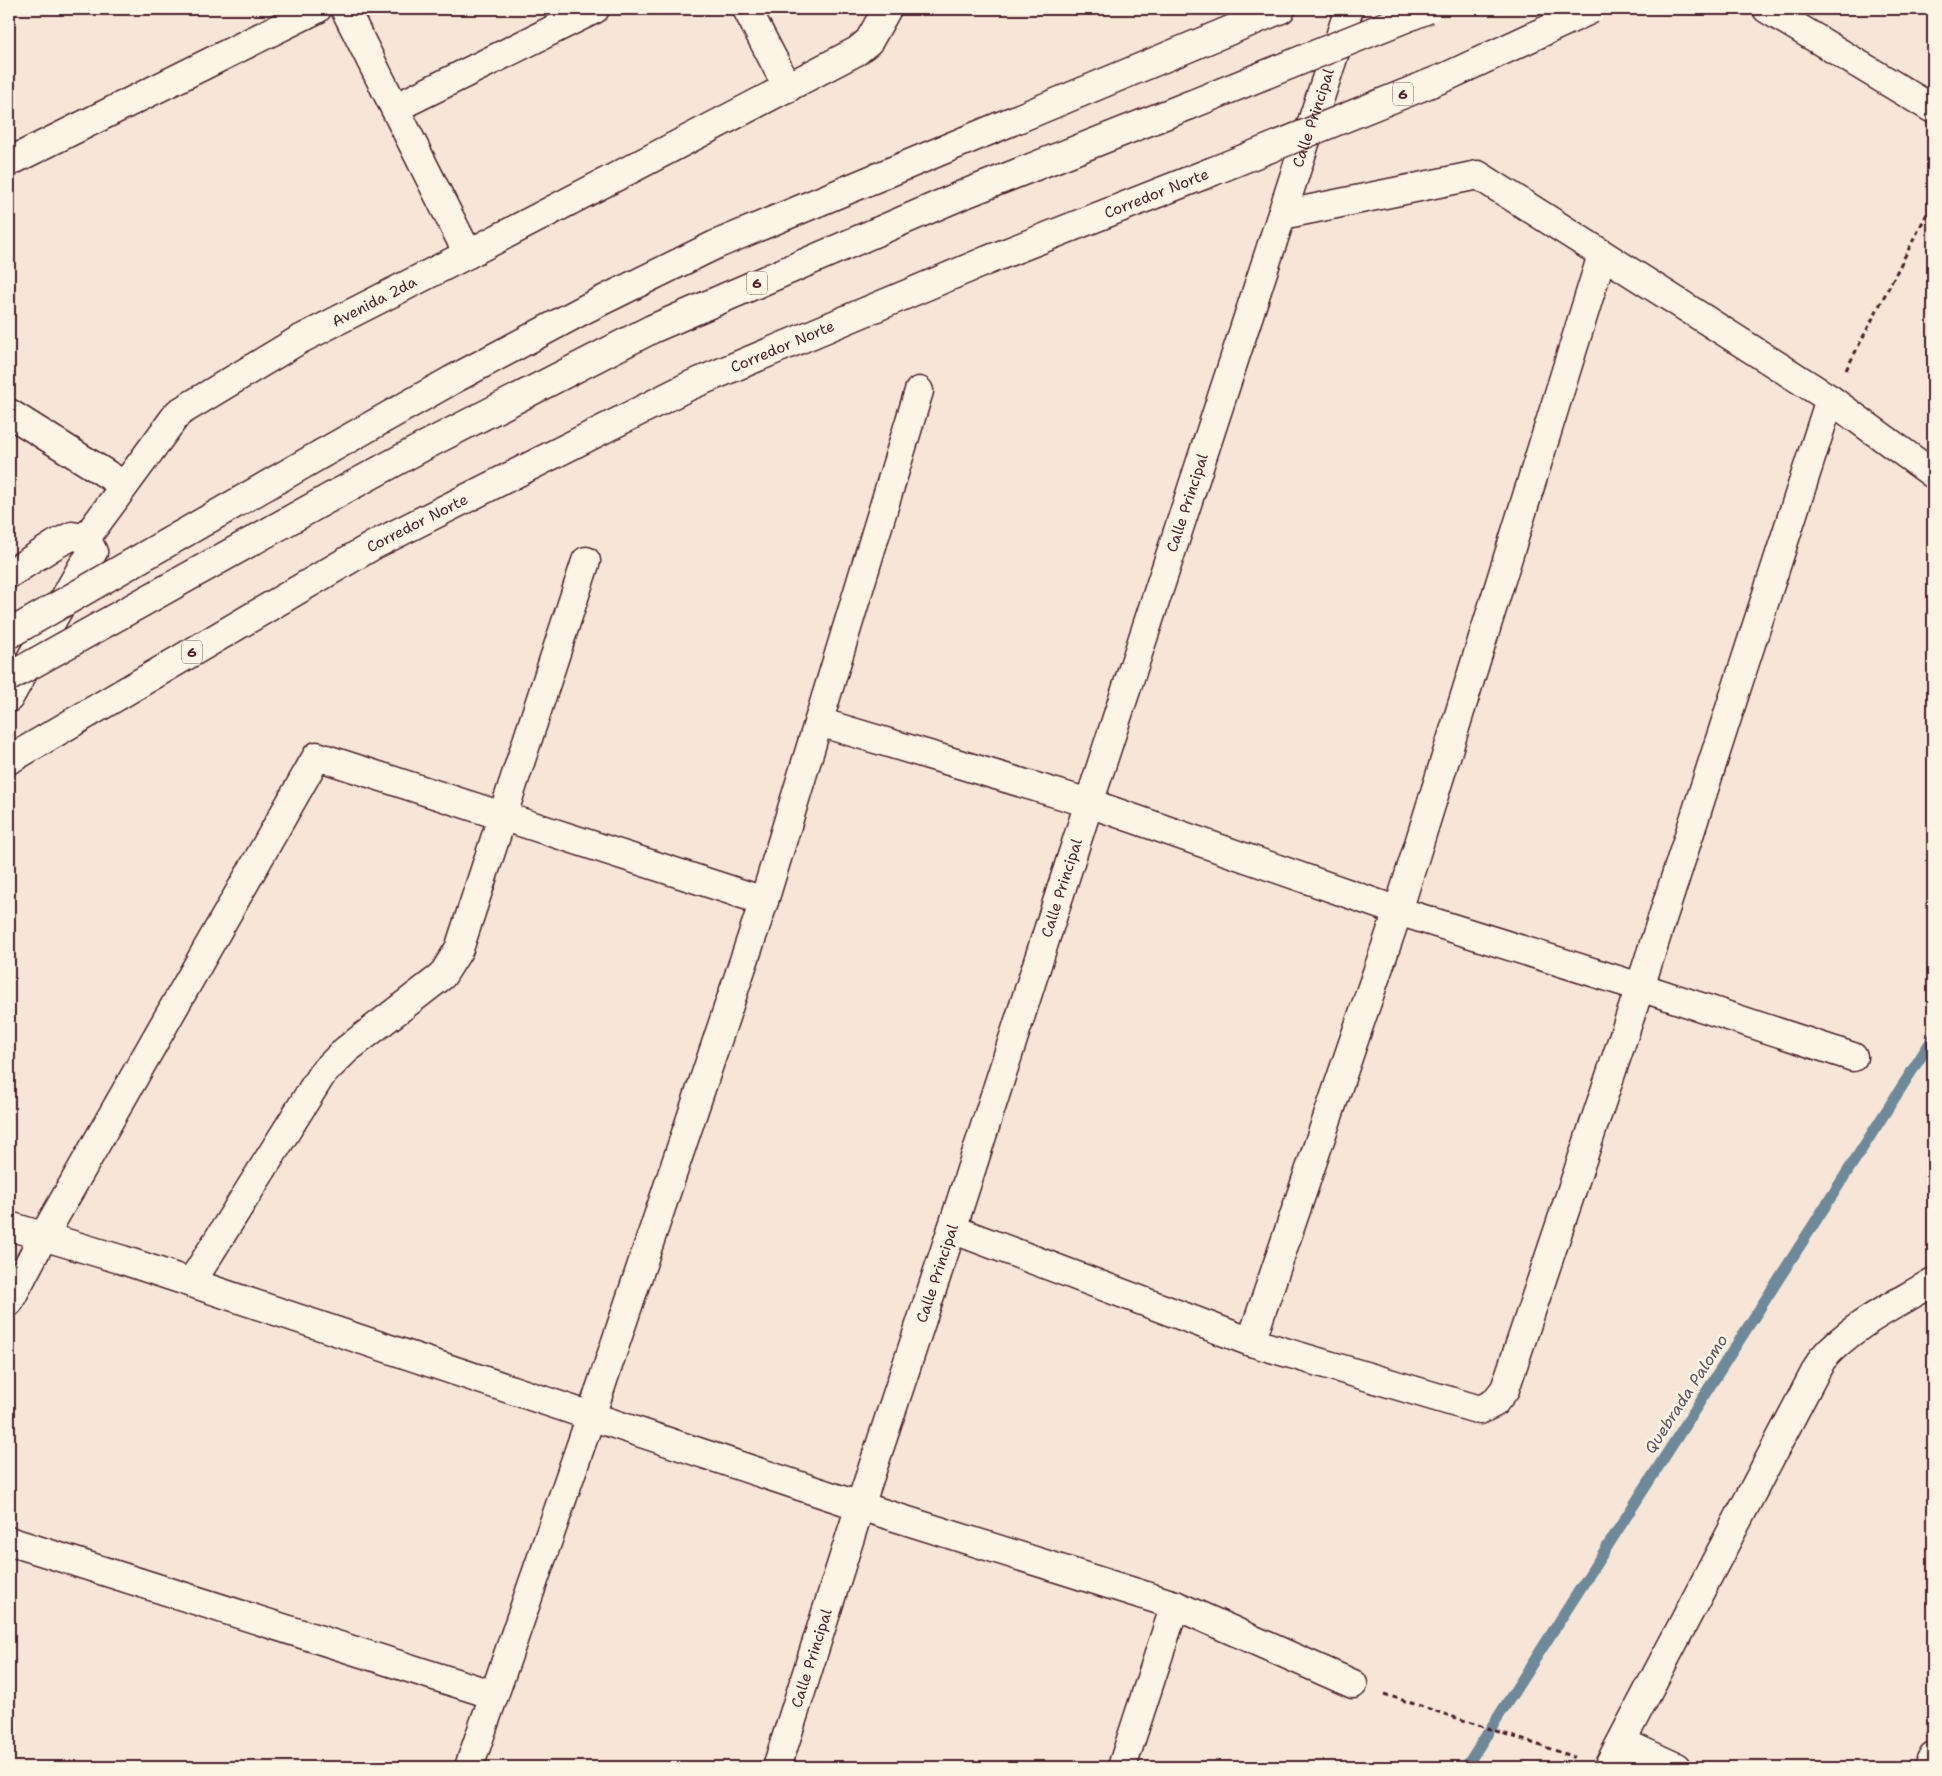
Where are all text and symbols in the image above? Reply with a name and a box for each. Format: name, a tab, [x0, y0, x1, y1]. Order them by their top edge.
street label: Calle Principal	[1288, 66, 1339, 170]
road number: 6	[1393, 82, 1413, 106]
street label: Corredor Norte	[1101, 164, 1212, 223]
street label: Avenida 2da	[328, 271, 421, 332]
road number: 6	[747, 272, 767, 294]
street label: Corredor Norte	[728, 316, 838, 377]
street label: Calle Principal	[1162, 451, 1213, 555]
street label: Corredor Norte	[363, 489, 471, 557]
road number: 6	[182, 640, 202, 664]
street label: Calle Principal	[1036, 836, 1087, 940]
street label: Calle Principal	[912, 1221, 963, 1325]
water label: Quebrada Palomo	[1640, 1330, 1733, 1458]
street label: Calle Principal	[786, 1606, 837, 1710]

